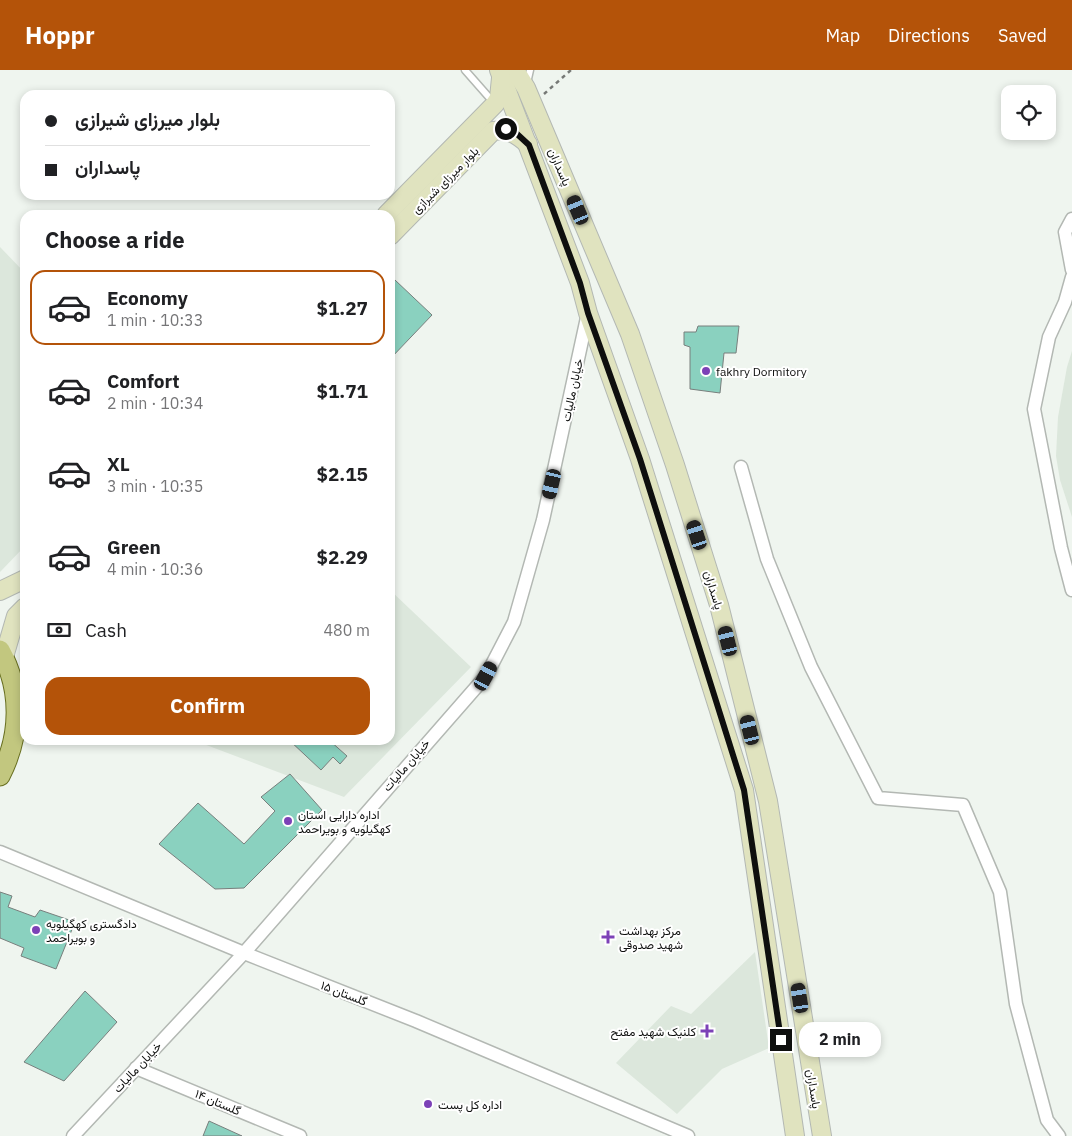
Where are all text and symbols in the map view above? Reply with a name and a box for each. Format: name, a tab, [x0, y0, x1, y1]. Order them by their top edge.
text: Hoppr	[25, 19, 95, 51]
text: Map	[825, 24, 860, 47]
text: Directions	[888, 24, 970, 47]
text: Saved	[998, 24, 1047, 47]
map controls	[1001, 85, 1056, 140]
button: locate	[1001, 85, 1056, 140]
text: بلوار میرزای شیرازی	[75, 107, 220, 131]
route start	[495, 118, 517, 140]
street label: بلوار میرزای شیرازی	[408, 143, 482, 217]
street label: پاسداران	[544, 146, 575, 189]
text: پاسداران	[75, 155, 140, 179]
car	[565, 193, 590, 227]
text: Choose a ride	[45, 225, 185, 254]
icon: car	[47, 285, 92, 330]
text: Economy	[107, 286, 188, 310]
text: $1.27	[316, 296, 368, 320]
text: 1 min · 10:33	[107, 310, 203, 330]
street label: خیابان مالیات	[558, 357, 586, 423]
place label: fakhry Dormitory	[716, 364, 807, 379]
marker: fakhry Dormitory	[700, 365, 712, 377]
icon: car	[47, 368, 92, 413]
text: Comfort	[107, 369, 180, 393]
text: $1.71	[316, 379, 368, 403]
text: 2 min · 10:34	[107, 393, 203, 413]
icon: car	[47, 451, 92, 496]
text: XL	[107, 452, 130, 476]
text: $2.15	[316, 462, 368, 486]
car	[541, 468, 562, 500]
text: 3 min · 10:35	[107, 476, 203, 496]
car	[685, 518, 708, 552]
icon: car	[47, 534, 92, 579]
text: Green	[107, 535, 161, 559]
text: $2.29	[316, 545, 368, 569]
text: 4 min · 10:36	[107, 559, 203, 579]
street label: پاسداران	[700, 569, 727, 612]
icon: cash	[45, 616, 73, 644]
text: Cash	[85, 618, 127, 642]
text: 480 m	[323, 620, 370, 640]
car	[717, 625, 738, 657]
car	[472, 659, 499, 693]
button: Confirm	[45, 677, 370, 735]
car	[739, 714, 760, 746]
street label: خیابان مالیات	[379, 736, 433, 794]
place label: اداره دارایی استان کهگیلویه و بویراحمد	[298, 807, 391, 837]
marker: اداره دارایی استان کهگیلویه و بویراحمد	[282, 815, 294, 827]
place label: دادگستری کهگیلویه و بویراحمد	[46, 916, 137, 946]
place label: مرکز بهداشت شهید صدوقی	[619, 923, 683, 953]
marker: دادگستری کهگیلویه و بویراحمد	[30, 924, 42, 936]
marker: مرکز بهداشت شهید صدوقی	[601, 930, 615, 944]
street label: گلستان ۱۵	[319, 977, 369, 1009]
car	[790, 982, 809, 1014]
callout: 2 min	[798, 1022, 881, 1058]
place label: کلنیک شهید مفتح	[610, 1024, 696, 1041]
marker: کلنیک شهید مفتح	[700, 1024, 714, 1038]
route end	[770, 1029, 792, 1051]
text: 2 min	[819, 1029, 861, 1049]
street label: خیابان مالیات	[110, 1038, 164, 1096]
street label: پاسداران	[802, 1068, 825, 1110]
street label: گلستان ۱۴	[193, 1086, 243, 1118]
place label: اداره کل پست	[438, 1097, 502, 1113]
marker: اداره کل پست	[422, 1098, 434, 1110]

